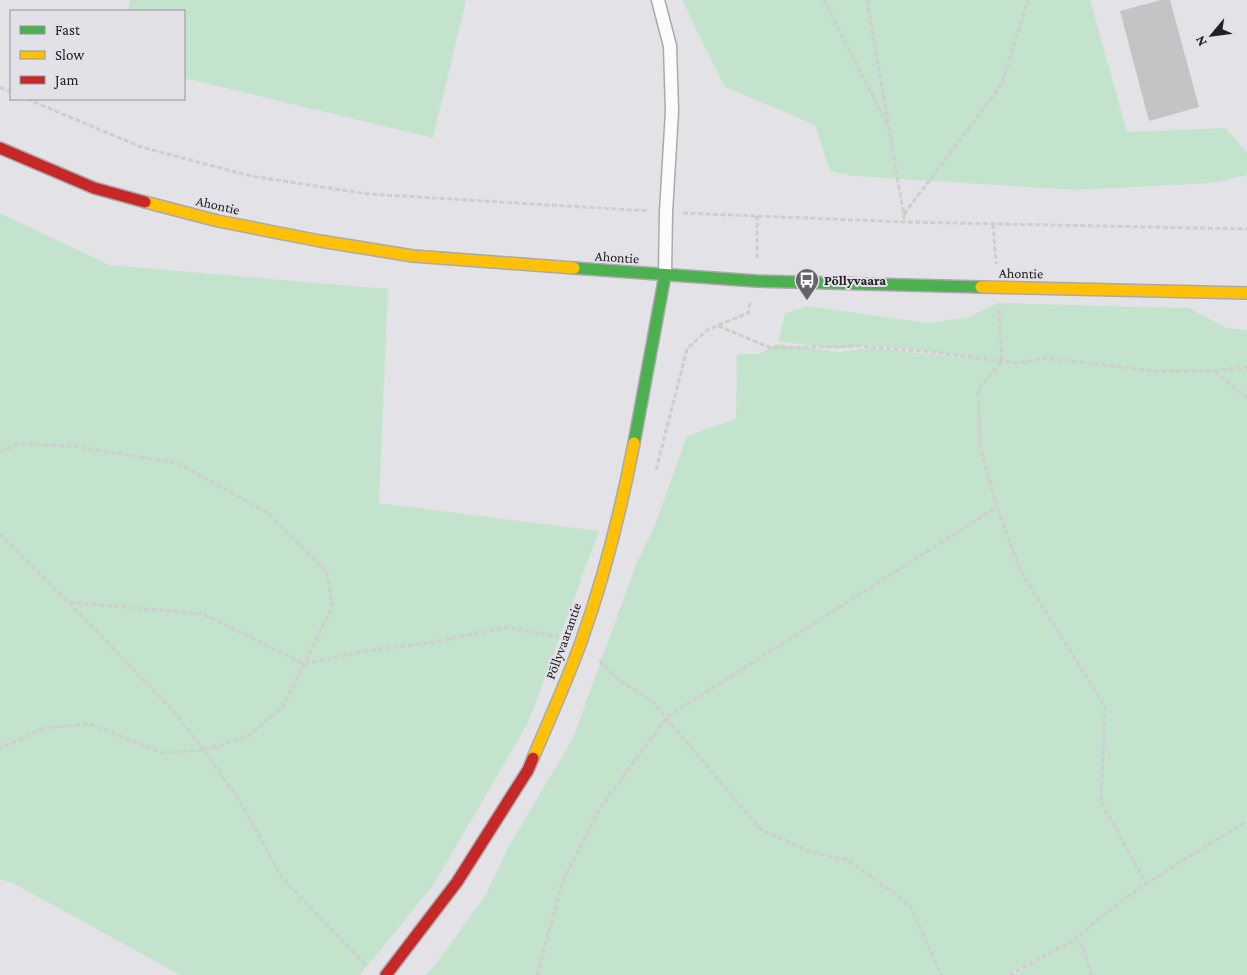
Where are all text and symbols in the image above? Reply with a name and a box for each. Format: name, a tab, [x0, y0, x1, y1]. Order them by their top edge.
legend	[10, 10, 185, 100]
north arrow	[1187, 10, 1237, 60]
text: Fast	[55, 22, 81, 38]
text: N	[1191, 33, 1210, 49]
text: Slow	[55, 47, 85, 63]
text: Jam	[53, 72, 78, 89]
street label: Ahontie	[195, 192, 241, 218]
street label: Ahontie	[594, 247, 640, 267]
street label: Ahontie	[999, 265, 1043, 281]
bus stop icon: Pöllyvaara	[794, 267, 820, 301]
place label: Pöllyvaara	[824, 272, 886, 288]
street label: Pöllyvaarantie	[542, 601, 584, 681]

